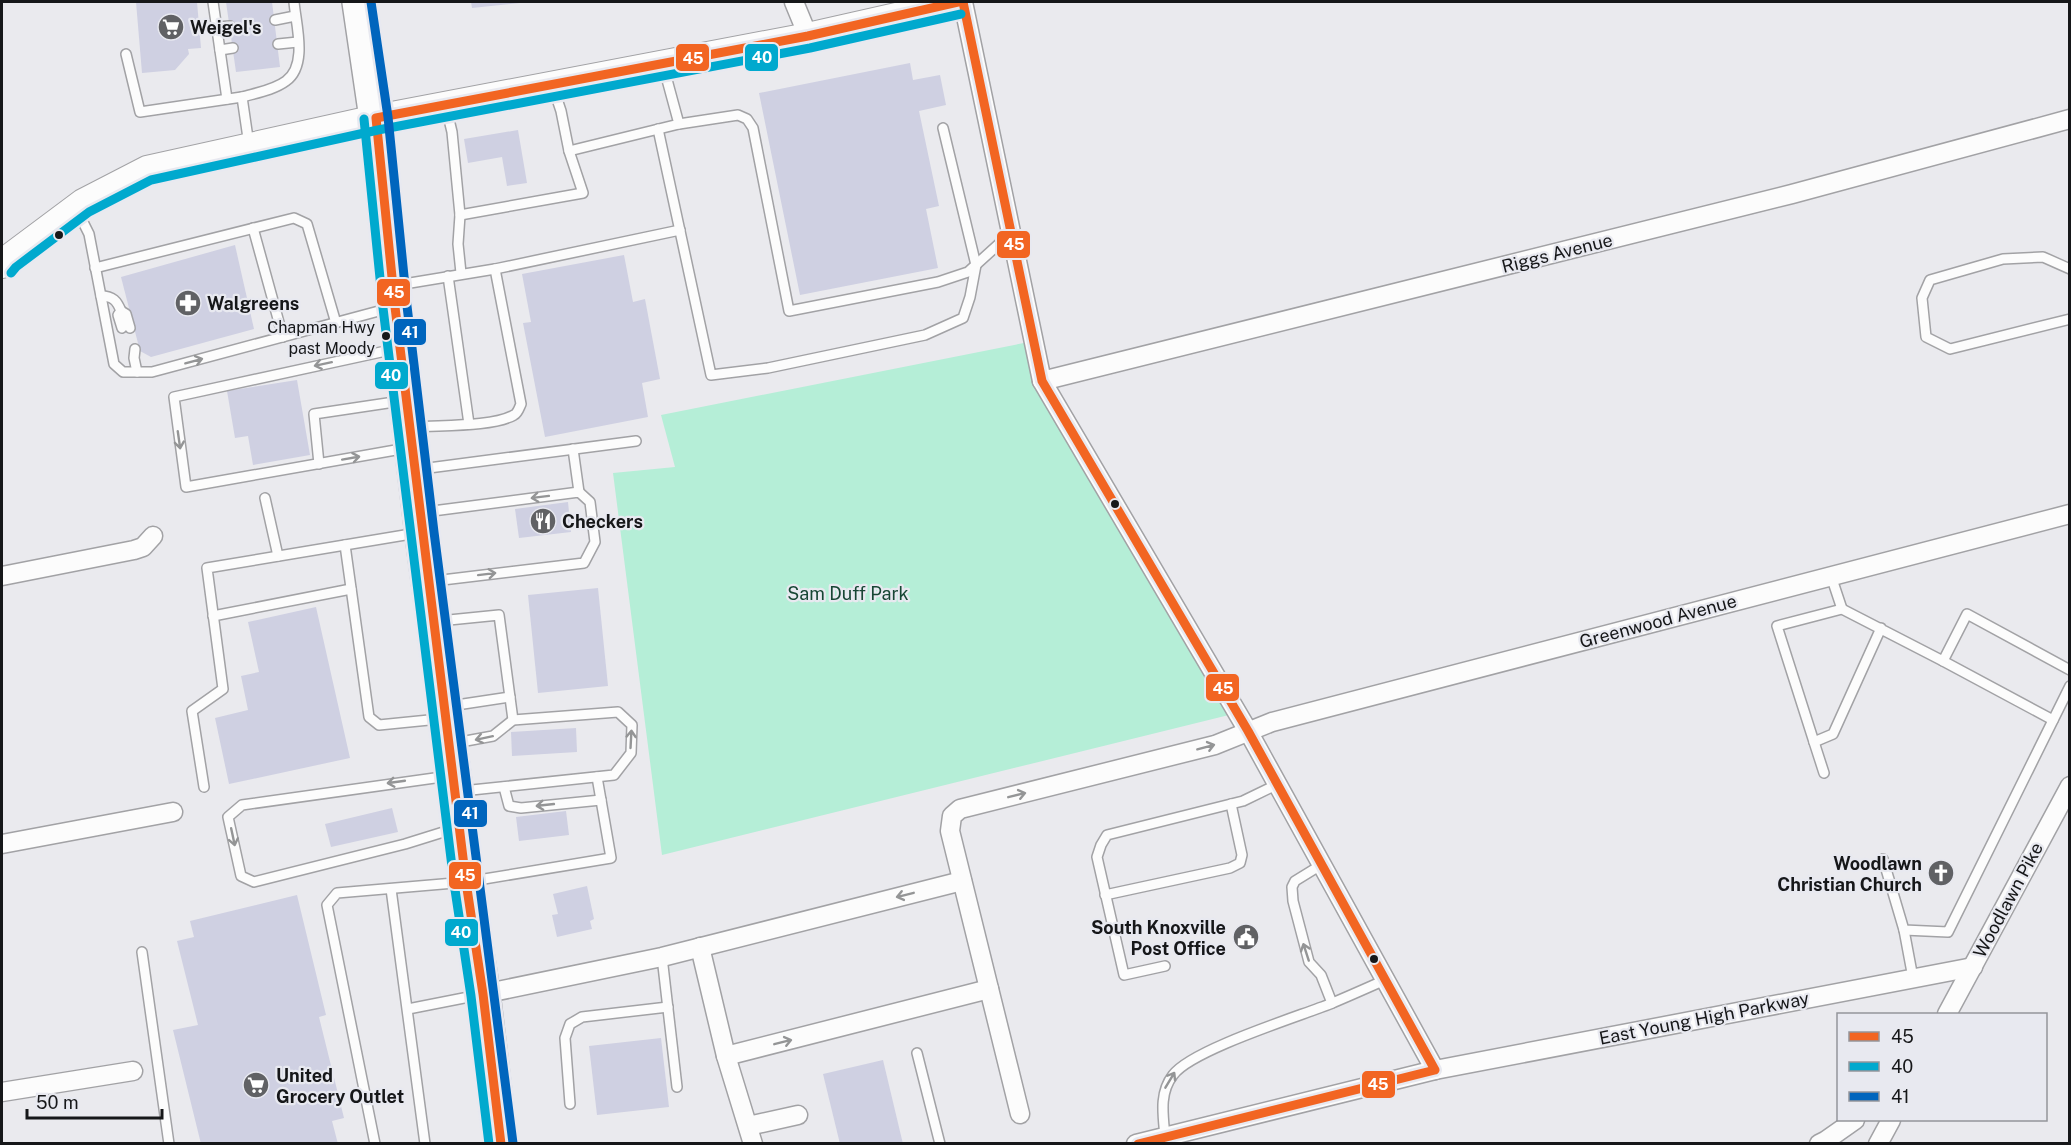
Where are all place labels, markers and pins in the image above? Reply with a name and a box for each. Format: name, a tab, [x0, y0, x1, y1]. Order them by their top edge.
supermarket icon: Weigel's	[156, 12, 186, 42]
place label: Weigel's	[190, 17, 261, 38]
unlabelled marker	[53, 229, 65, 241]
pharmacy icon: Walgreens	[173, 288, 203, 318]
place label: Walgreens	[207, 293, 299, 314]
place label: Chapman Hwy past Moody	[267, 318, 375, 358]
marker: Chapman Hwy past Moody	[380, 330, 392, 342]
unlabelled marker	[1109, 498, 1121, 510]
restaurant icon: Checkers	[528, 506, 558, 536]
place label: Checkers	[562, 511, 643, 532]
place label: Woodlawn Christian Church	[1777, 853, 1922, 895]
church icon: Woodlawn Christian Church	[1926, 858, 1956, 888]
place label: South Knoxville Post Office	[1091, 917, 1226, 959]
public building icon: South Knoxville Post Office	[1231, 922, 1261, 952]
unlabelled marker	[1368, 953, 1380, 965]
place label: United Grocery Outlet	[276, 1065, 404, 1107]
supermarket icon: United Grocery Outlet	[241, 1070, 271, 1100]

